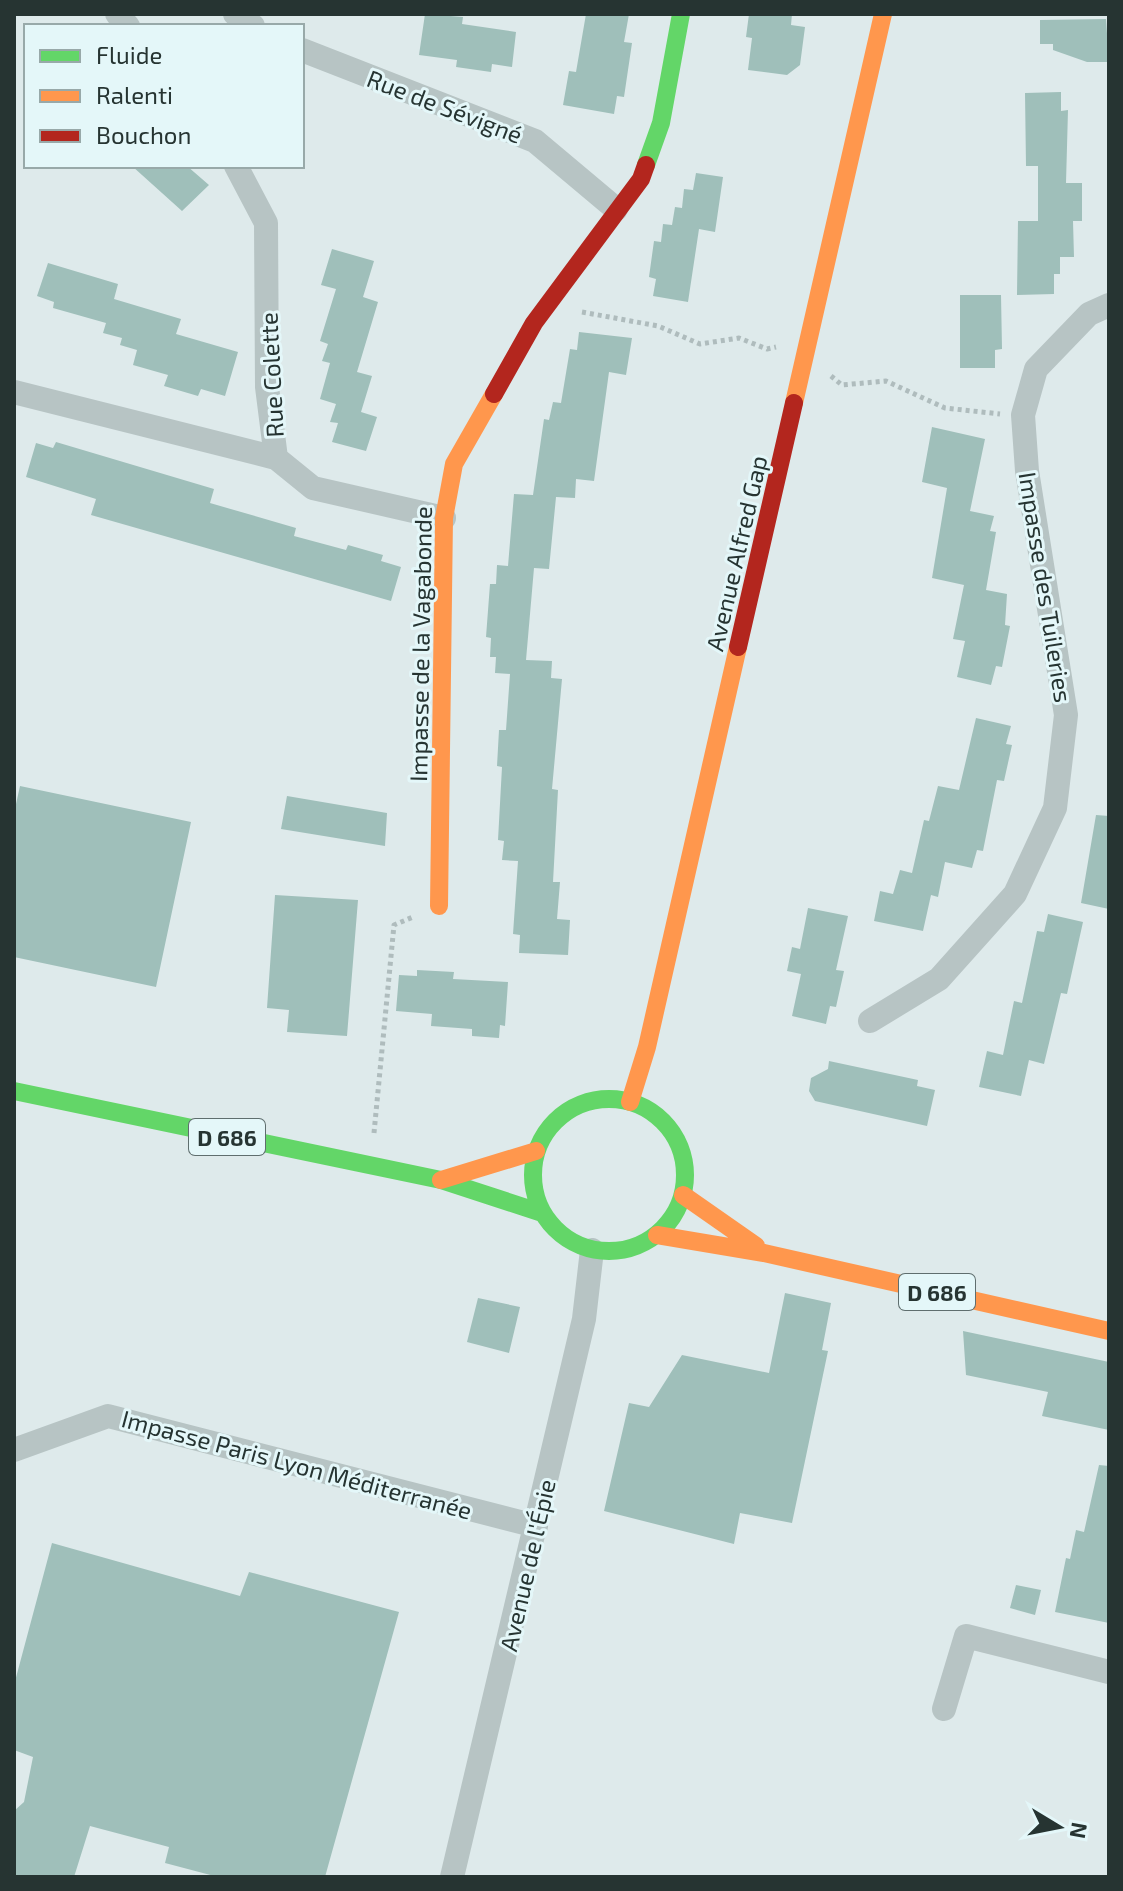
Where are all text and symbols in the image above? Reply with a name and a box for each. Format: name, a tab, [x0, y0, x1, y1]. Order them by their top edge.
legend	[24, 24, 304, 168]
text: Fluide	[96, 40, 162, 69]
street label: Rue de Sévigné	[363, 63, 527, 149]
text: Ralenti	[96, 80, 173, 109]
text: Bouchon	[96, 120, 191, 149]
street label: Rue Colette	[253, 312, 289, 438]
street label: Avenue Alfred Gap	[699, 452, 773, 654]
street label: Impasse des Tuileries	[1013, 470, 1079, 704]
street label: Impasse de la Vagabonde	[403, 506, 437, 782]
road number: D 686	[189, 1119, 265, 1155]
road number: D 686	[899, 1274, 975, 1310]
street label: Impasse Paris Lyon Méditerranée	[119, 1403, 475, 1525]
street label: Avenue de l'Épie	[493, 1476, 561, 1654]
north arrow	[1019, 1787, 1099, 1867]
text: N	[1065, 1821, 1094, 1841]

